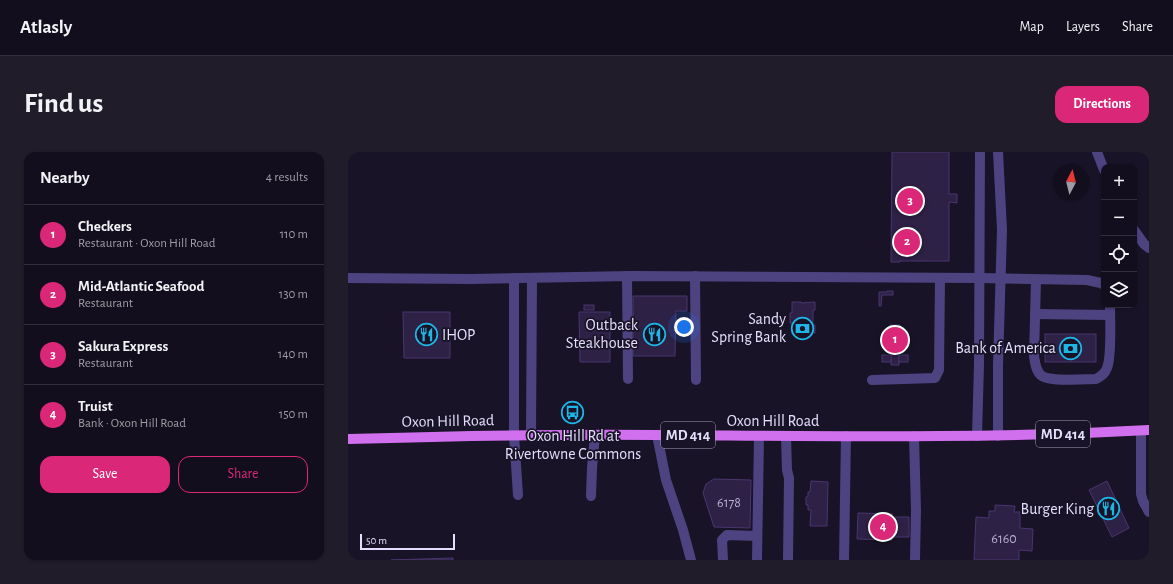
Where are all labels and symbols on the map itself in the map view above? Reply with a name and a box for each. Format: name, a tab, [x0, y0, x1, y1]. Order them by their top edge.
north arrow	[1053, 164, 1089, 200]
pin: 3	[897, 186, 923, 216]
pin: 2	[894, 227, 920, 257]
place label: Sandy Spring Bank	[711, 311, 787, 345]
bank icon: Sandy Spring Bank	[789, 315, 815, 341]
place label: Outback Steakhouse	[566, 317, 639, 351]
your location	[674, 317, 694, 337]
restaurant icon: Outback Steakhouse	[641, 321, 667, 347]
restaurant icon: IHOP	[414, 322, 440, 348]
pin: 1	[882, 325, 908, 355]
place label: IHOP	[442, 327, 475, 343]
bank icon: Bank of America	[1058, 335, 1084, 361]
place label: Bank of America	[955, 340, 1056, 356]
bus stop icon: Oxon Hill Rd at Rivertowne Commons	[560, 399, 586, 425]
street label: Oxon Hill Road	[402, 412, 494, 430]
street label: Oxon Hill Road	[727, 413, 819, 429]
road number: MD 414	[1036, 421, 1090, 447]
road number: MD 414	[661, 422, 715, 448]
place label: Oxon Hill Rd at Rivertowne Commons	[505, 428, 641, 462]
house number: 6178	[717, 496, 741, 510]
restaurant icon: Burger King	[1096, 496, 1122, 522]
place label: Burger King	[1021, 501, 1094, 517]
pin: 4	[870, 512, 896, 542]
scale bar	[360, 532, 455, 551]
house number: 6160	[991, 532, 1017, 546]

